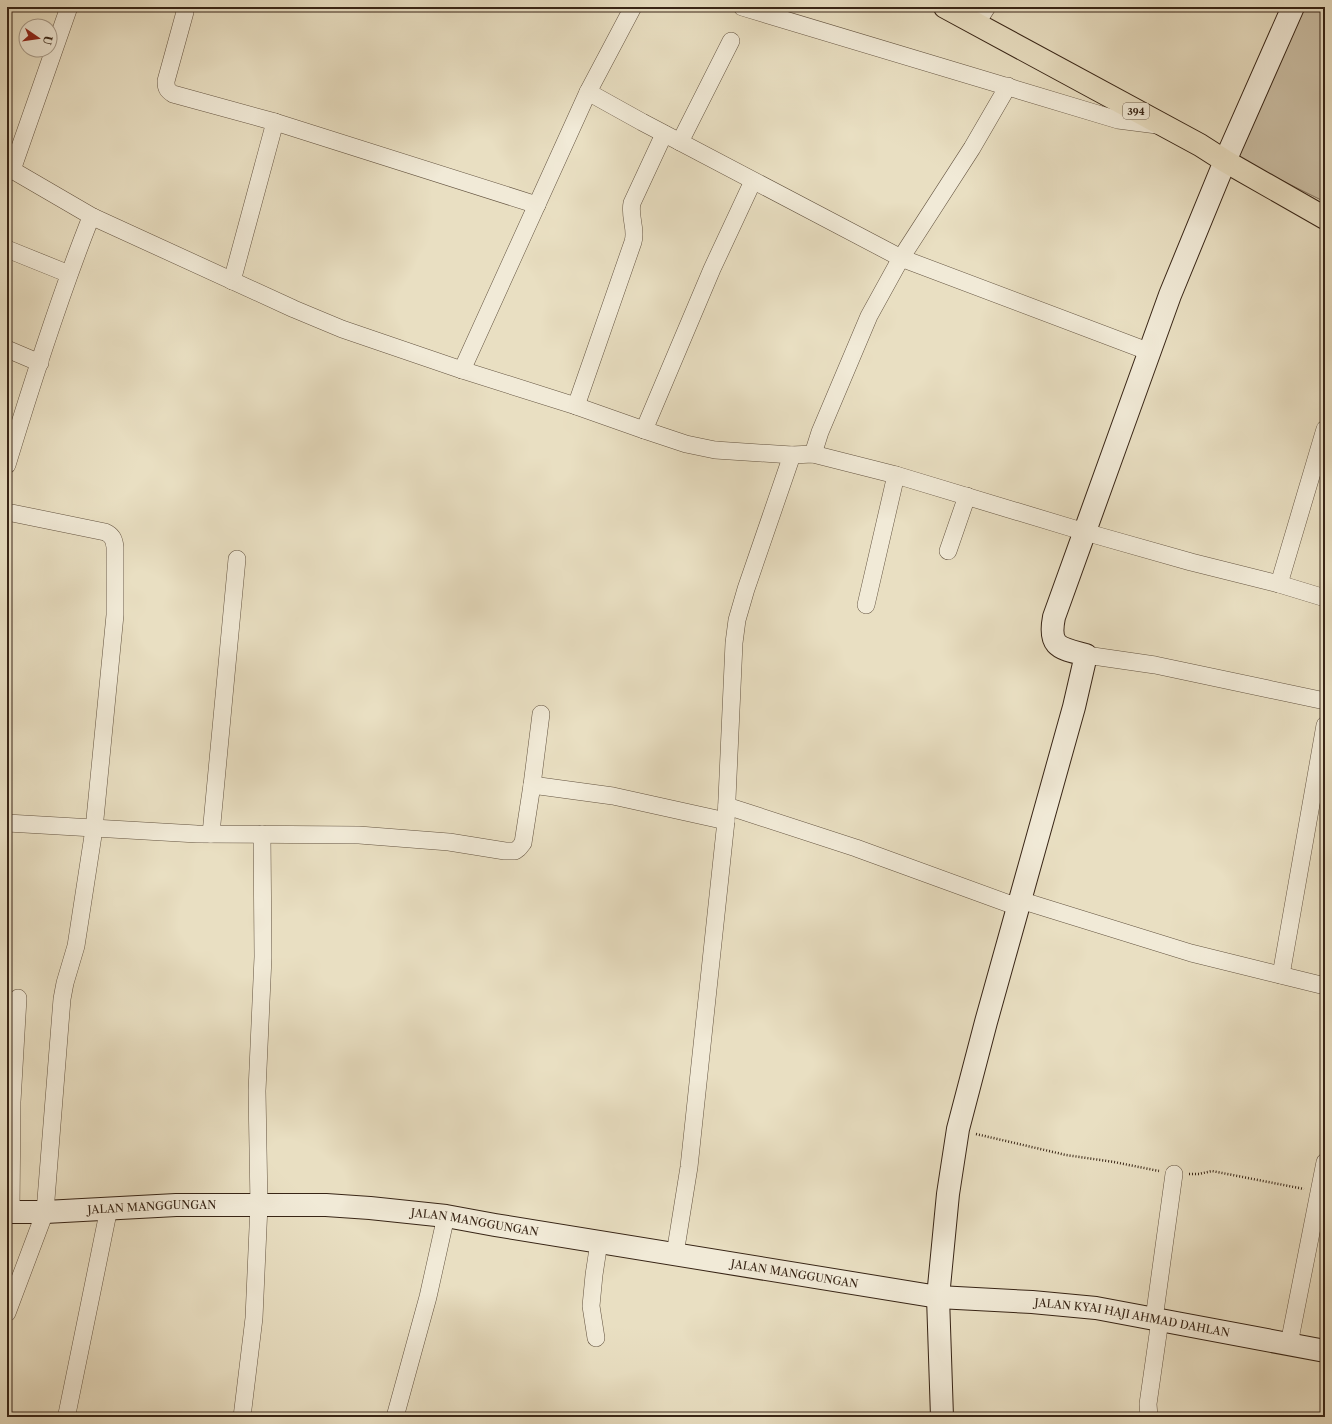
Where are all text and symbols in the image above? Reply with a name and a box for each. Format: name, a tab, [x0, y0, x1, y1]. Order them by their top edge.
north arrow	[18, 18, 58, 58]
text: U	[40, 34, 56, 46]
road number: 394	[1123, 103, 1149, 119]
street label: JALAN MANGGUNGAN	[85, 1198, 216, 1217]
street label: JALAN MANGGUNGAN	[408, 1205, 540, 1239]
street label: JALAN MANGGUNGAN	[728, 1256, 859, 1291]
street label: JALAN KYAI HAJI AHMAD DAHLAN	[1032, 1295, 1231, 1340]

